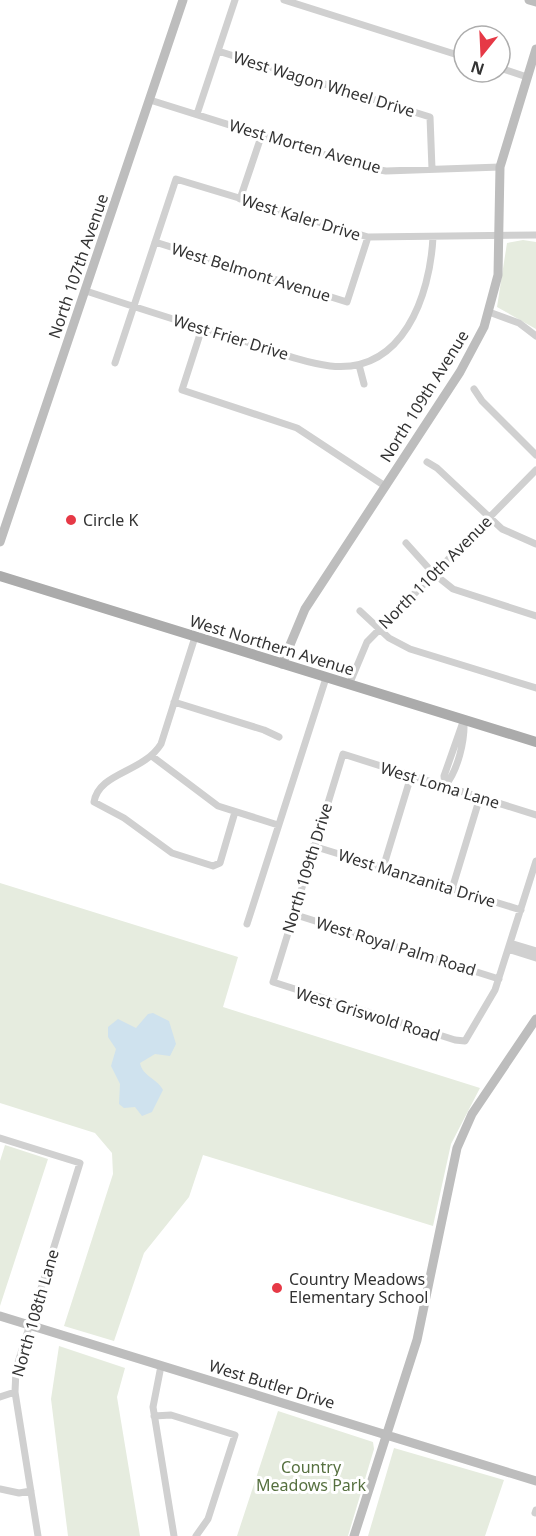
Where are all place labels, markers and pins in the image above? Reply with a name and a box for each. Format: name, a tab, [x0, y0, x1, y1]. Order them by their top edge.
place label: Circle K	[83, 509, 139, 531]
marker: Circle K	[64, 513, 78, 527]
place label: Country Meadows Elementary School	[289, 1268, 428, 1308]
marker: Country Meadows Elementary School	[270, 1281, 284, 1295]

